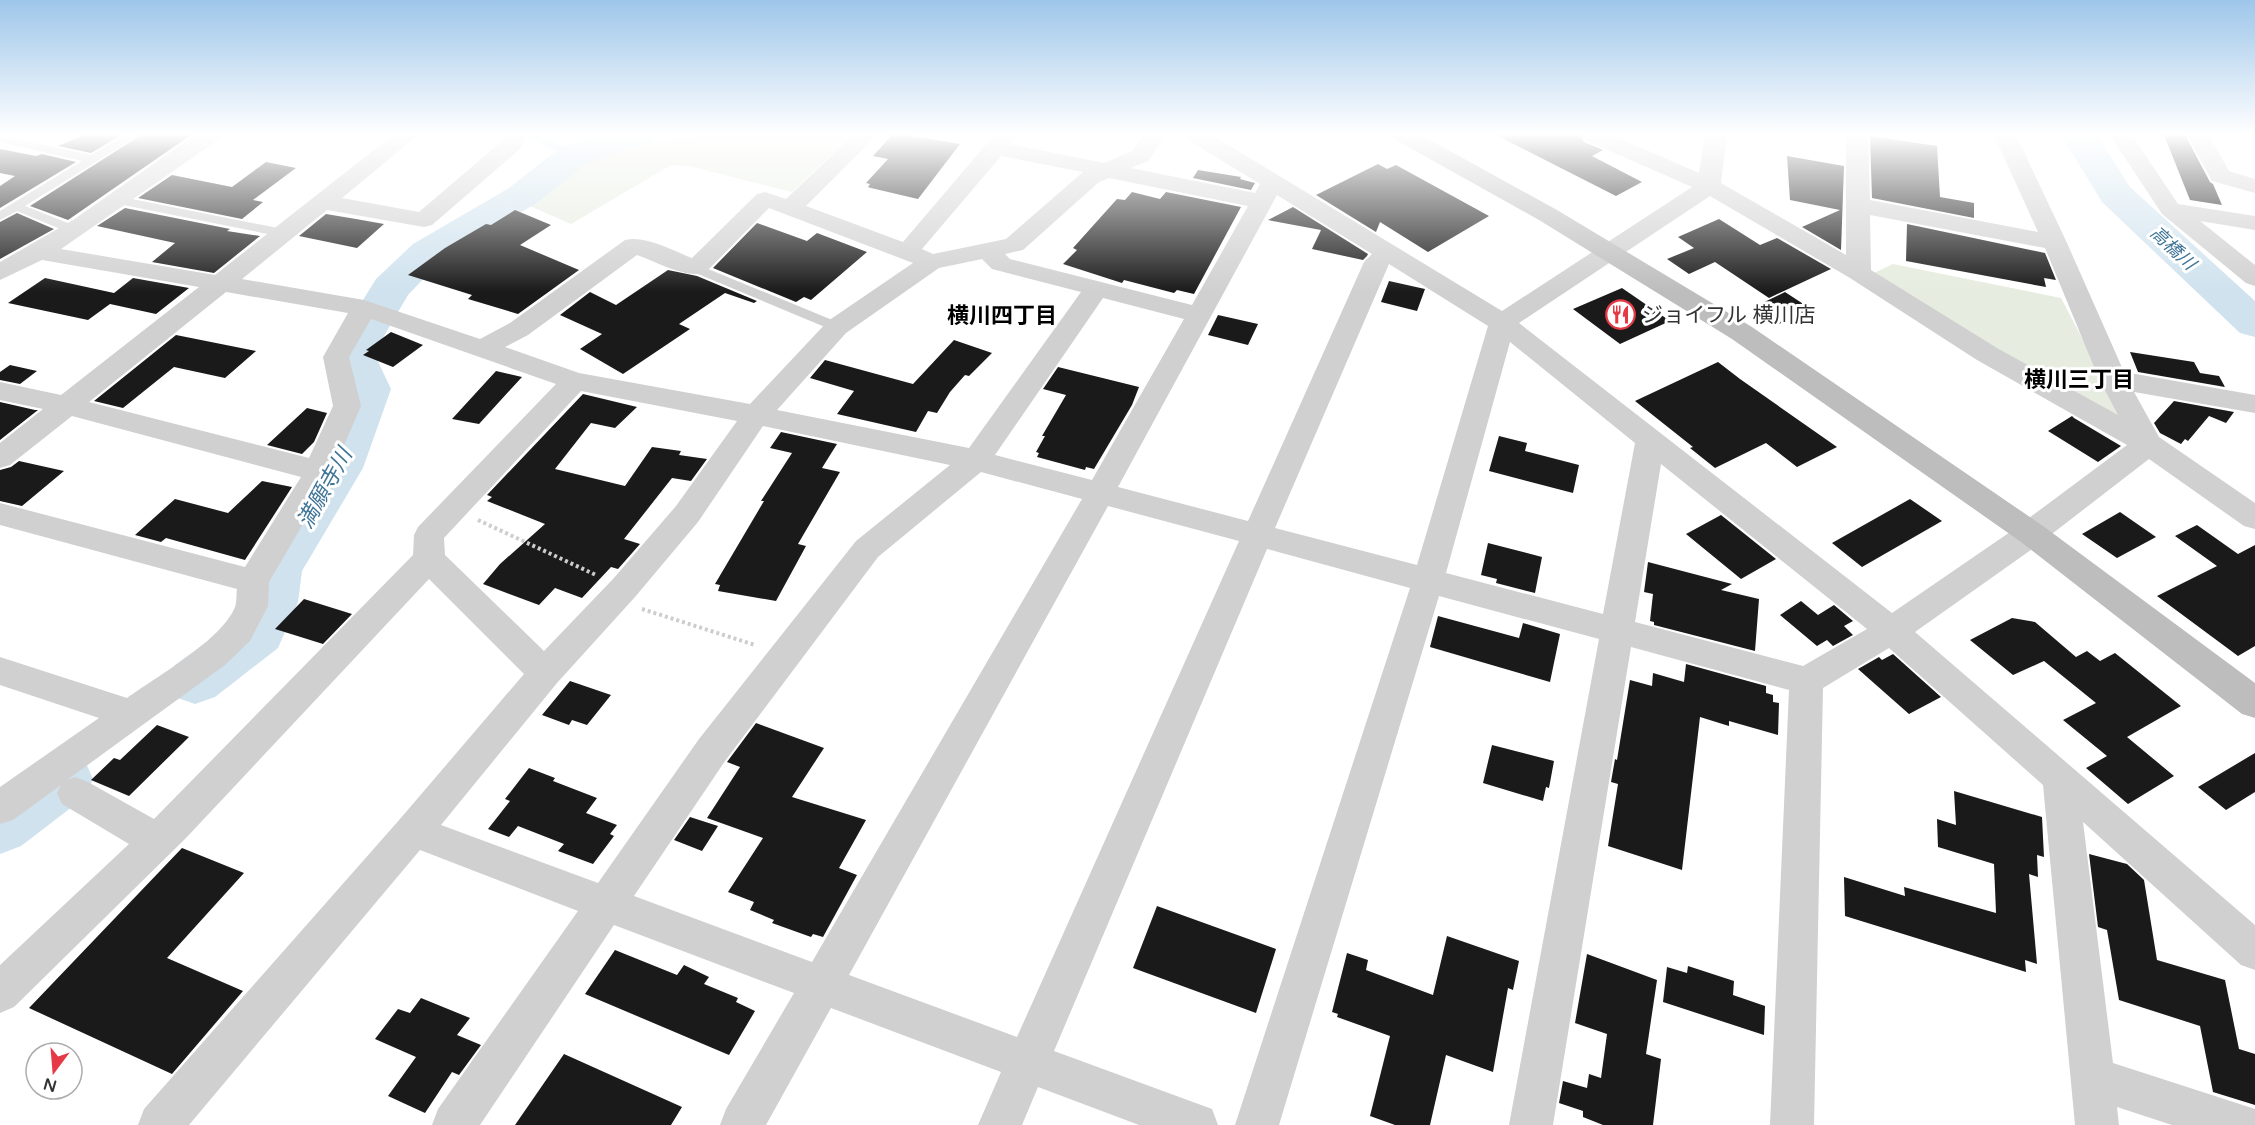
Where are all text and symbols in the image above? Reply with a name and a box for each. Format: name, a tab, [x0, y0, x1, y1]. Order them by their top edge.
water label: 高橋川	[2146, 222, 2202, 276]
restaurant icon: ジョイフル 横川店	[1605, 299, 1637, 331]
district label: 横川四丁目	[947, 303, 1057, 329]
place label: ジョイフル 横川店	[1642, 303, 1815, 328]
district label: 横川三丁目	[2024, 367, 2134, 393]
water label: 満願寺川	[292, 442, 359, 533]
north arrow	[24, 1041, 84, 1101]
text: N	[41, 1073, 59, 1096]

